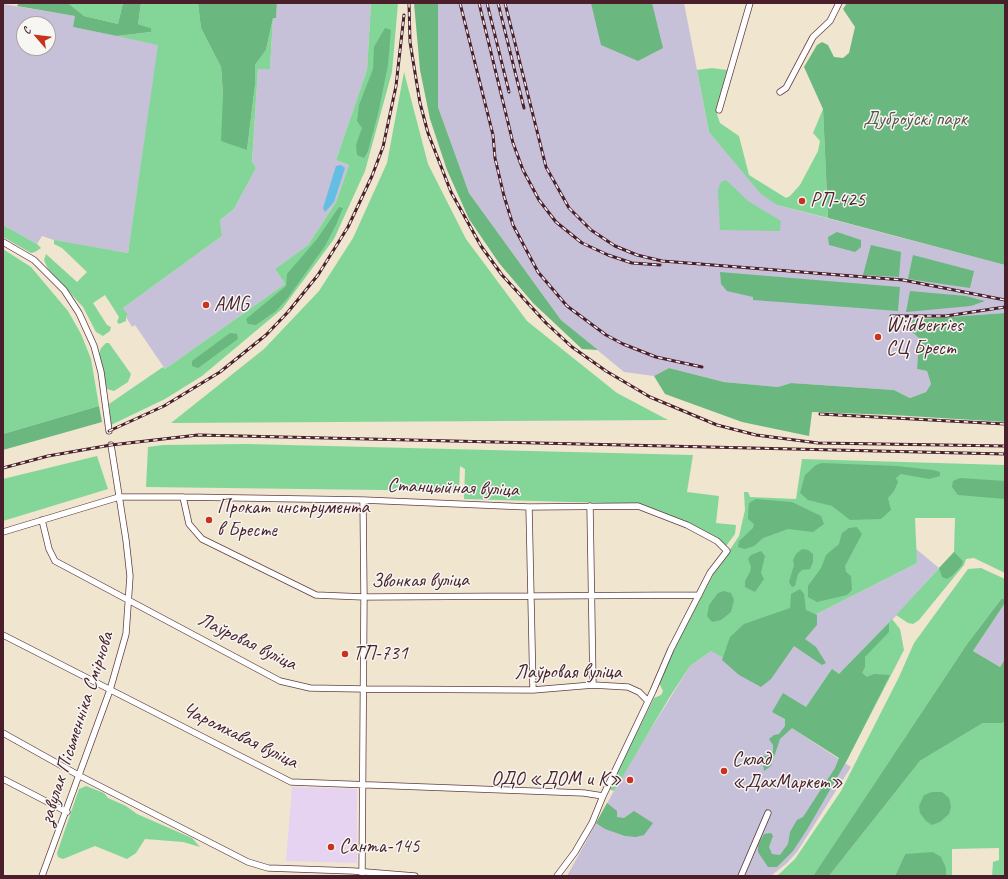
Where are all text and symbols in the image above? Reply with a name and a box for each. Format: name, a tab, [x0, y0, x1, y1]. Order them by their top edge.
north arrow	[16, 16, 56, 56]
text: С	[19, 25, 34, 37]
park label: Дуброўскі парк	[863, 108, 967, 132]
place label: РП-425	[810, 189, 865, 213]
marker: РП-425	[797, 196, 807, 206]
place label: AMG	[214, 293, 249, 317]
marker: AMG	[201, 300, 211, 310]
place label: Wildberries СЦ Брест	[886, 314, 963, 361]
marker: Wildberries СЦ Брест	[873, 332, 883, 342]
street label: Станцыйная вуліца	[387, 474, 519, 502]
place label: Прокат инструмента в Бресте	[217, 496, 369, 543]
marker: Прокат инструмента в Бресте	[204, 515, 214, 525]
street label: Звонкая вуліца	[371, 568, 469, 594]
street label: Лаўровая вуліца	[194, 608, 300, 676]
street label: завулак Пісьменніка Смірнова	[35, 629, 119, 827]
place label: ТП-731	[353, 642, 408, 666]
marker: ТП-731	[340, 649, 350, 659]
street label: Лаўровая вуліца	[515, 661, 621, 685]
street label: Чаромхавая вуліца	[178, 698, 302, 774]
place label: Склад «ДахМаркет»	[732, 748, 843, 795]
marker: Склад «ДахМаркет»	[719, 766, 729, 776]
place label: ОДО «ДОМ и К»	[491, 768, 622, 792]
marker: ОДО «ДОМ и К»	[625, 775, 635, 785]
place label: Санта-145	[339, 835, 419, 859]
marker: Санта-145	[326, 842, 336, 852]

